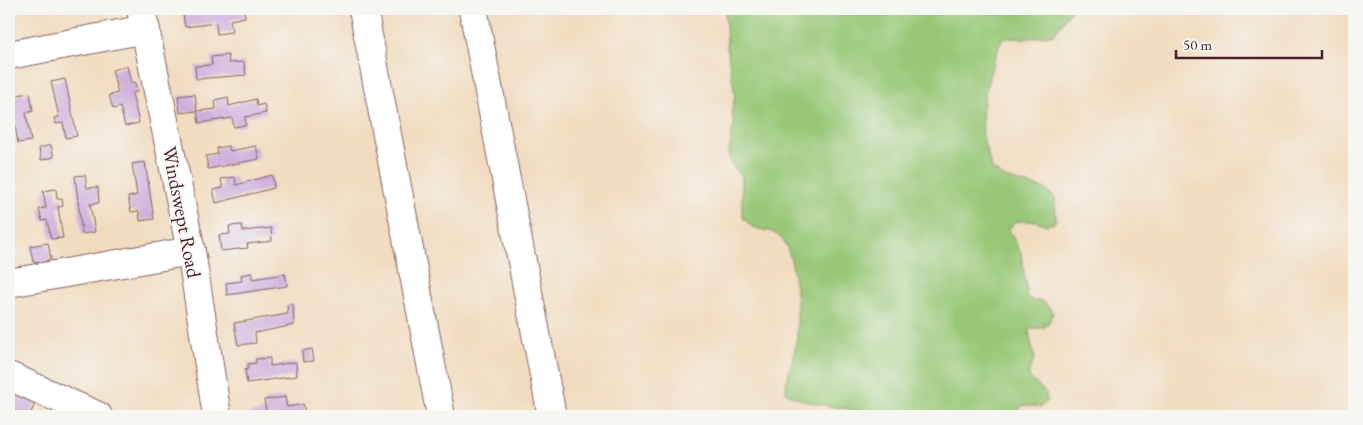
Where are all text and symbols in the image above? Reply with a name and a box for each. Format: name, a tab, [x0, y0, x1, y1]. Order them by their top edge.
scale bar	[1176, 28, 1322, 60]
text: 50 m	[1183, 35, 1212, 54]
street label: Windswept Road	[157, 144, 208, 281]

